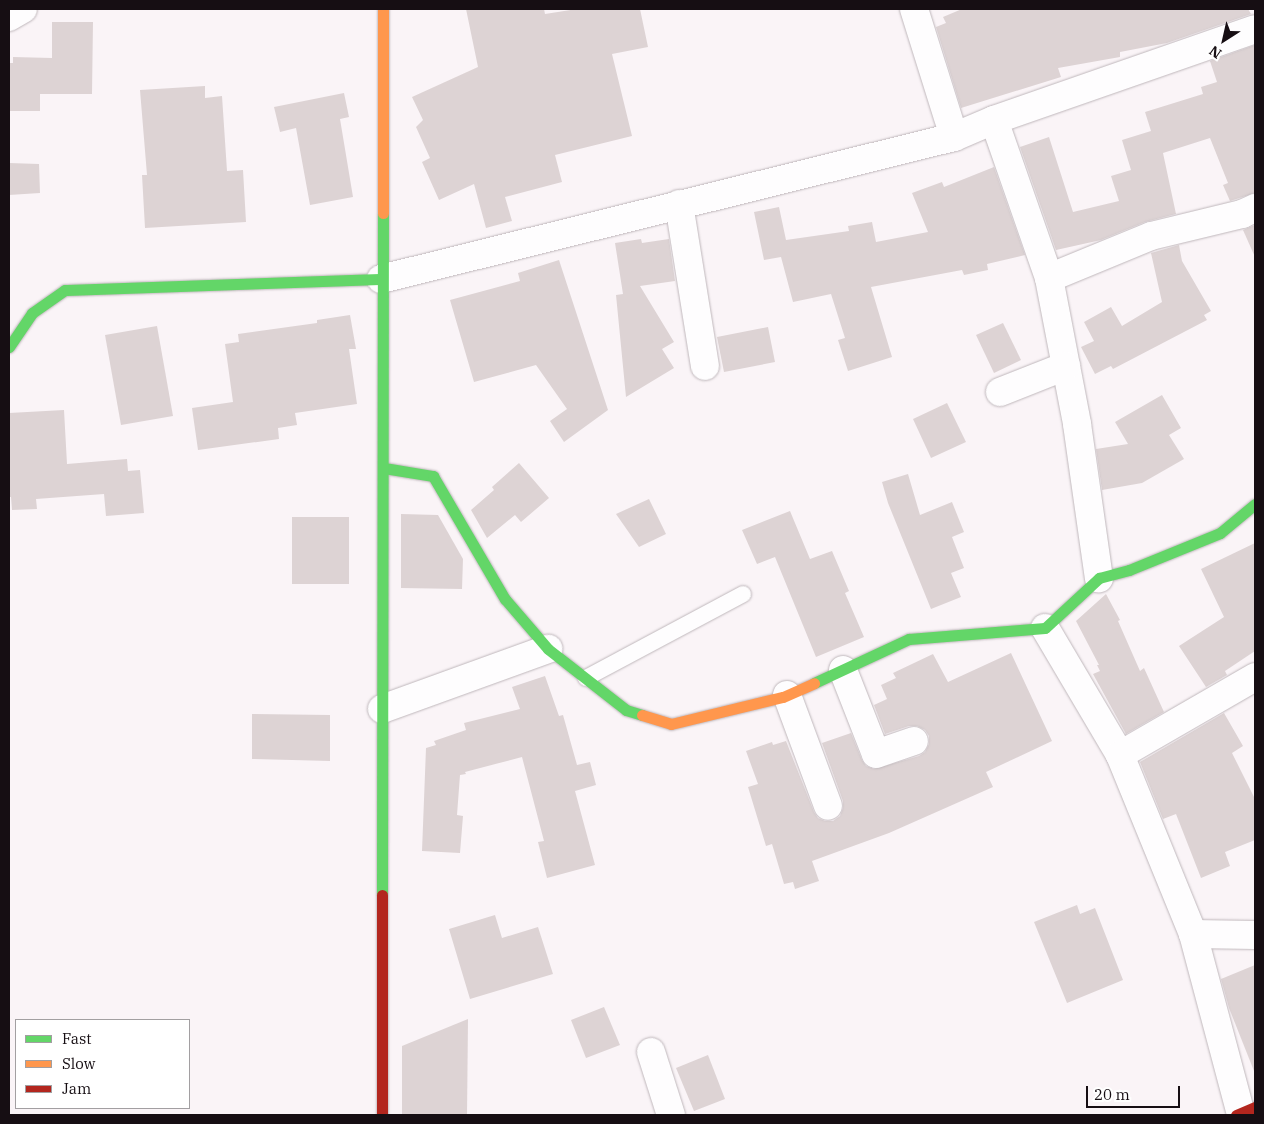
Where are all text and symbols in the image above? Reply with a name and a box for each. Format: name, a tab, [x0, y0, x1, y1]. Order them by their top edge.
north arrow	[1199, 15, 1249, 65]
text: N	[1206, 42, 1225, 63]
legend	[15, 1019, 190, 1109]
text: Fast	[62, 1029, 92, 1048]
text: Slow	[62, 1054, 95, 1073]
scale bar	[1089, 1076, 1183, 1108]
text: Jam	[62, 1079, 91, 1098]
text: 20 m	[1094, 1085, 1130, 1104]

